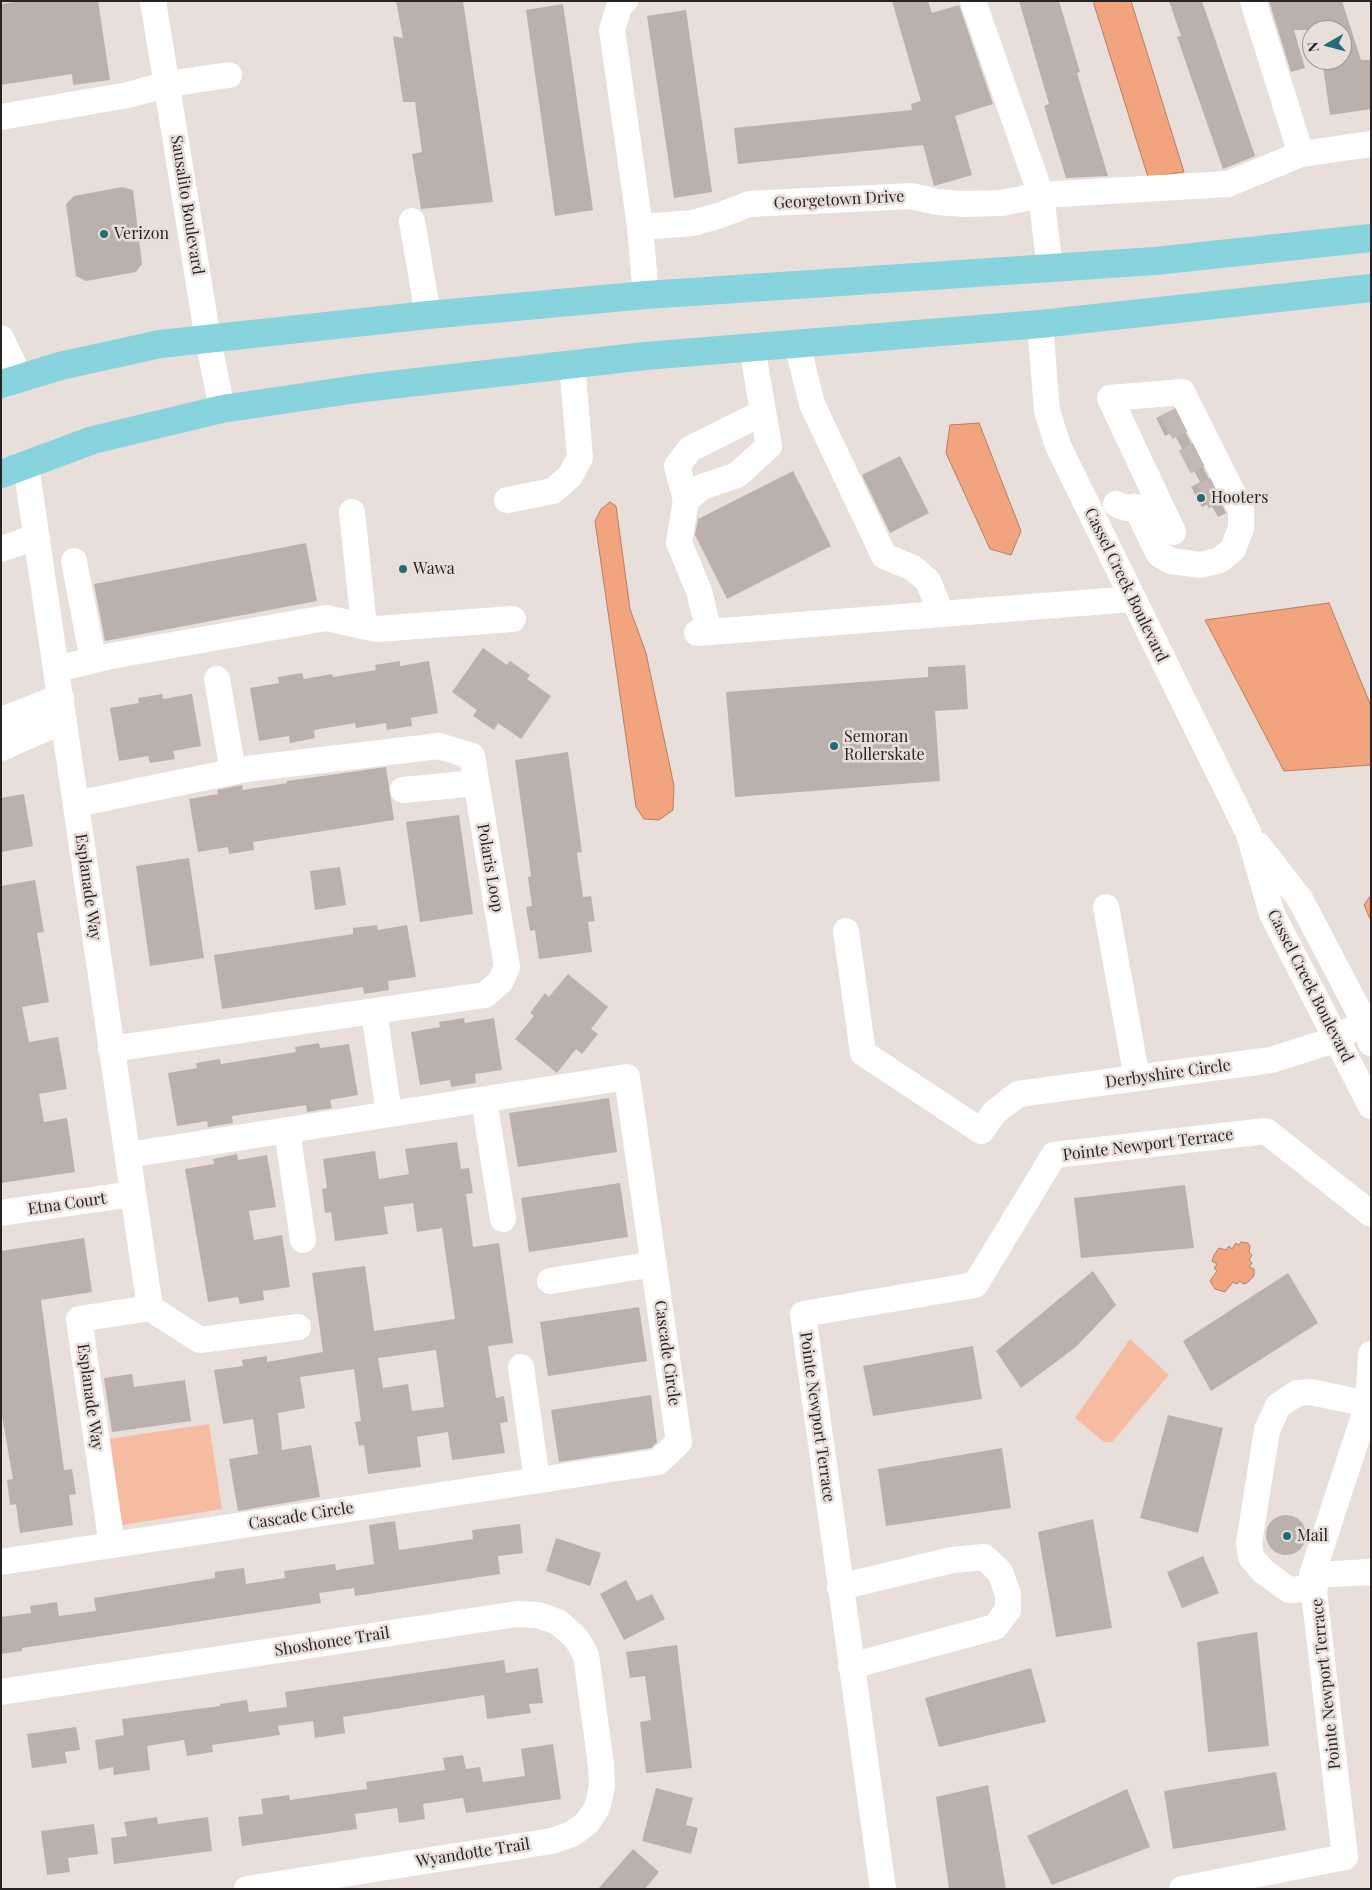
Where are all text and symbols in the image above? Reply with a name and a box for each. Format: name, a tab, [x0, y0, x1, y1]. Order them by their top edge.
north arrow	[1302, 20, 1352, 70]
text: N	[1303, 41, 1323, 53]
street label: Sausalito Boulevard	[166, 134, 208, 276]
street label: Georgetown Drive	[773, 187, 905, 213]
place label: Verizon	[114, 224, 169, 244]
marker: Verizon	[98, 228, 110, 240]
place label: Hooters	[1211, 488, 1268, 508]
marker: Hooters	[1195, 492, 1207, 504]
street label: Cassel Creek Boulevard	[1080, 505, 1172, 665]
place label: Wawa	[413, 559, 455, 579]
marker: Wawa	[397, 563, 409, 575]
place label: Semoran Rollerskate	[844, 727, 925, 765]
marker: Semoran Rollerskate	[828, 740, 840, 752]
street label: Polaris Loop	[473, 822, 507, 914]
street label: Esplanade Way	[71, 833, 105, 941]
street label: Cassel Creek Boulevard	[1263, 906, 1357, 1066]
street label: Derbyshire Circle	[1104, 1056, 1232, 1092]
street label: Pointe Newport Terrace	[1062, 1125, 1234, 1165]
street label: Etna Court	[27, 1189, 107, 1219]
street label: Cascade Circle	[650, 1299, 684, 1407]
street label: Pointe Newport Terrace	[796, 1331, 838, 1503]
street label: Esplanade Way	[73, 1343, 107, 1451]
street label: Cascade Circle	[247, 1498, 355, 1534]
place label: Mail	[1297, 1526, 1328, 1546]
marker: Mail	[1281, 1530, 1293, 1542]
street label: Pointe Newport Terrace	[1307, 1598, 1345, 1770]
street label: Shoshonee Trail	[273, 1623, 391, 1661]
street label: Wyandotte Trail	[415, 1835, 531, 1871]

